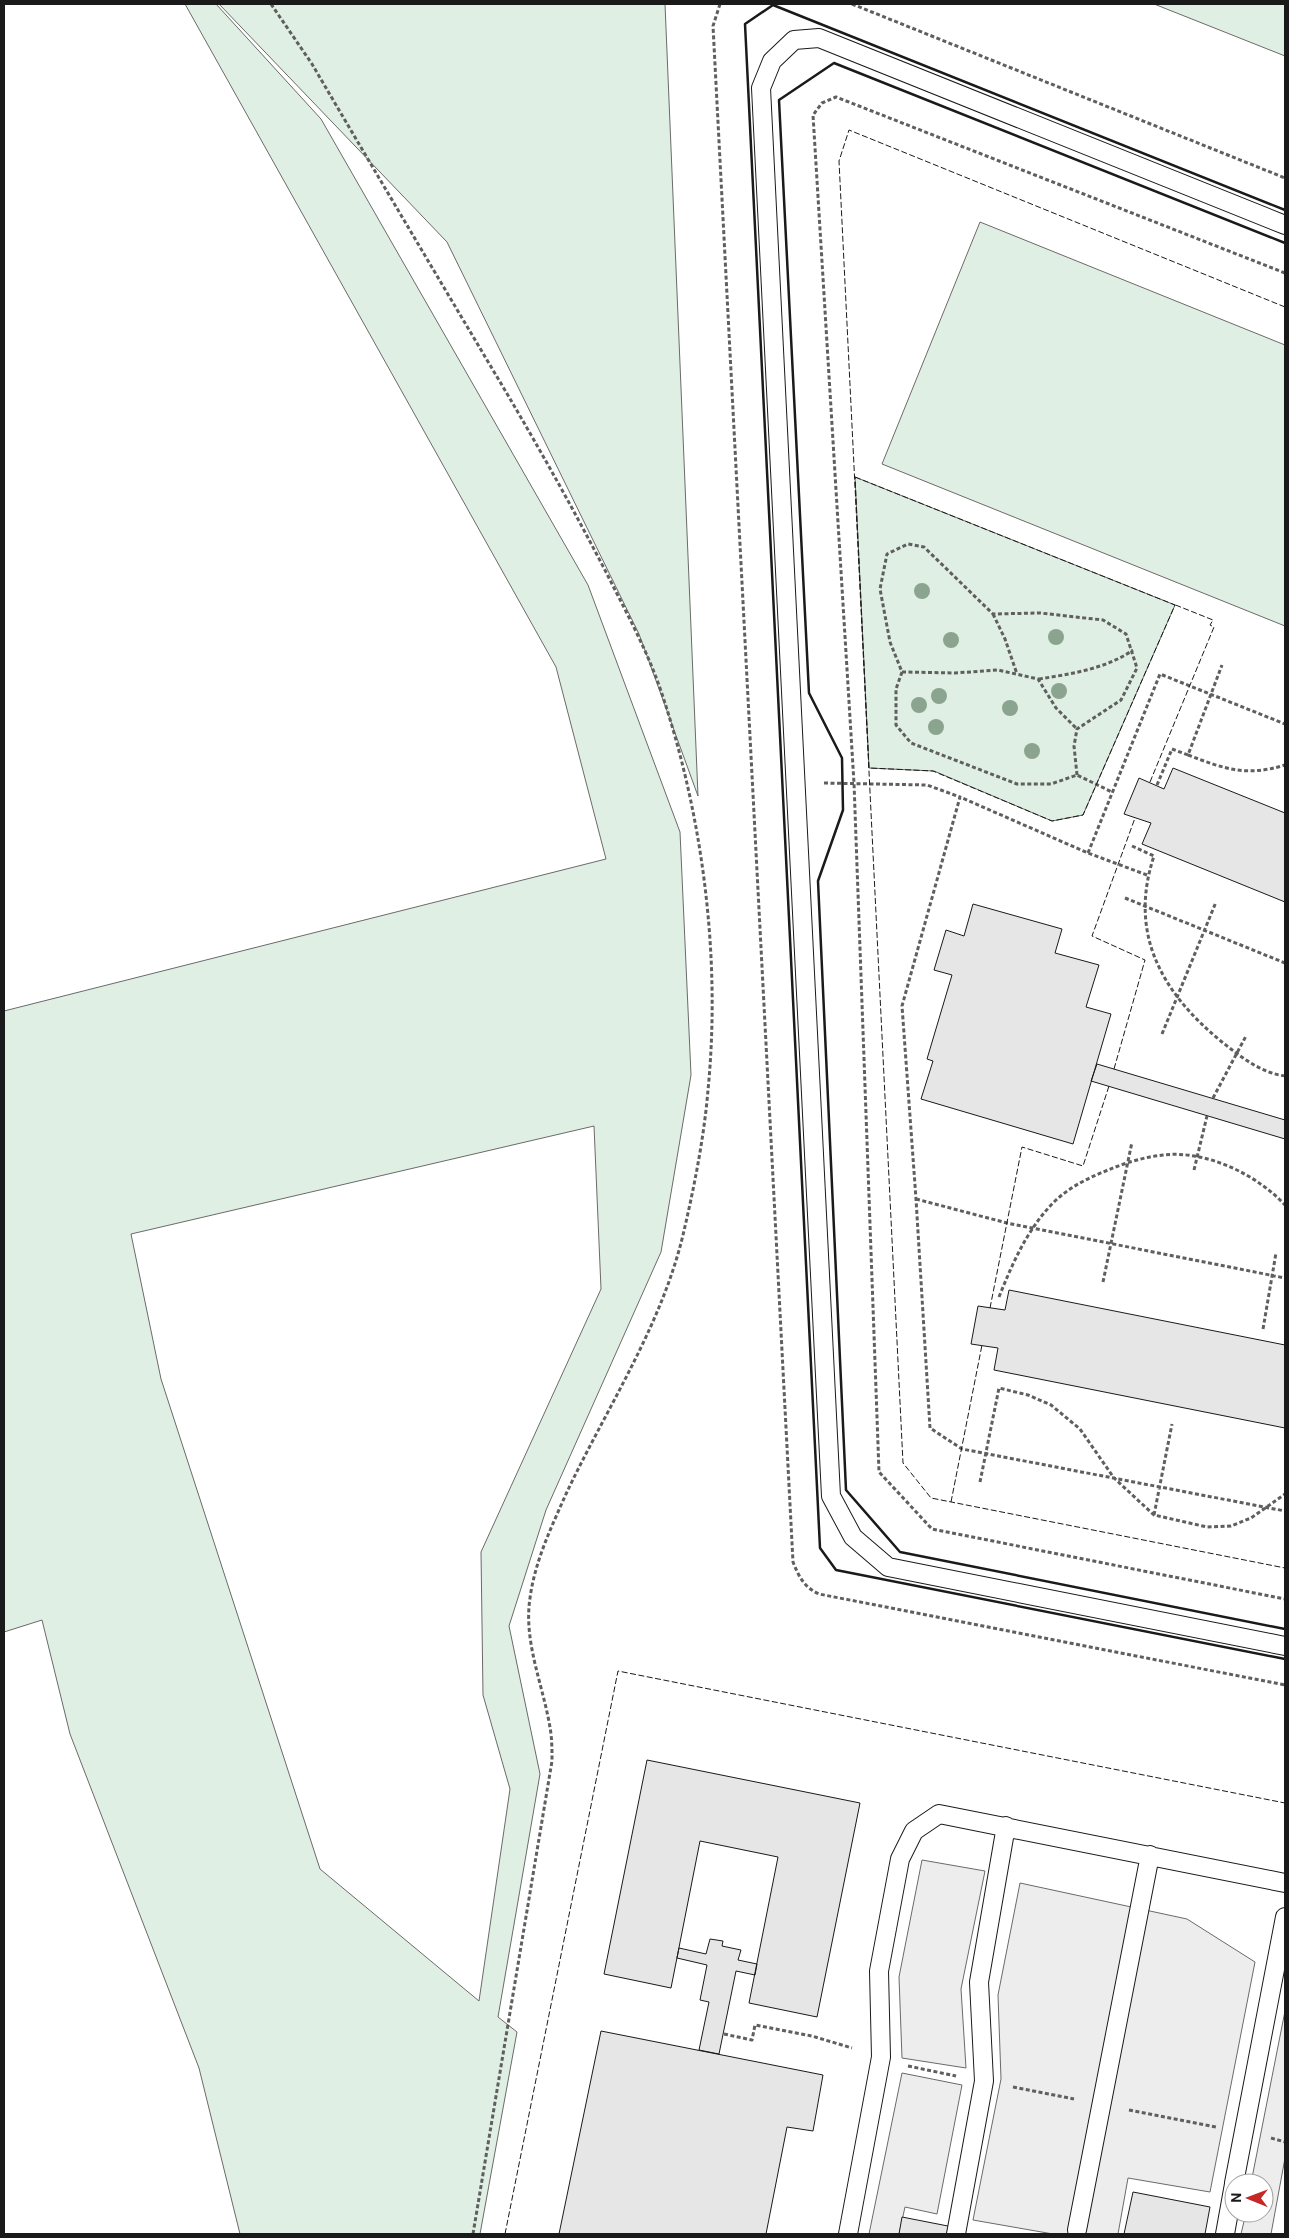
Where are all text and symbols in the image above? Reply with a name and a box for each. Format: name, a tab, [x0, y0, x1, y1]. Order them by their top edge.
north arrow	[1224, 2173, 1274, 2223]
text: N	[1228, 2193, 1244, 2203]

